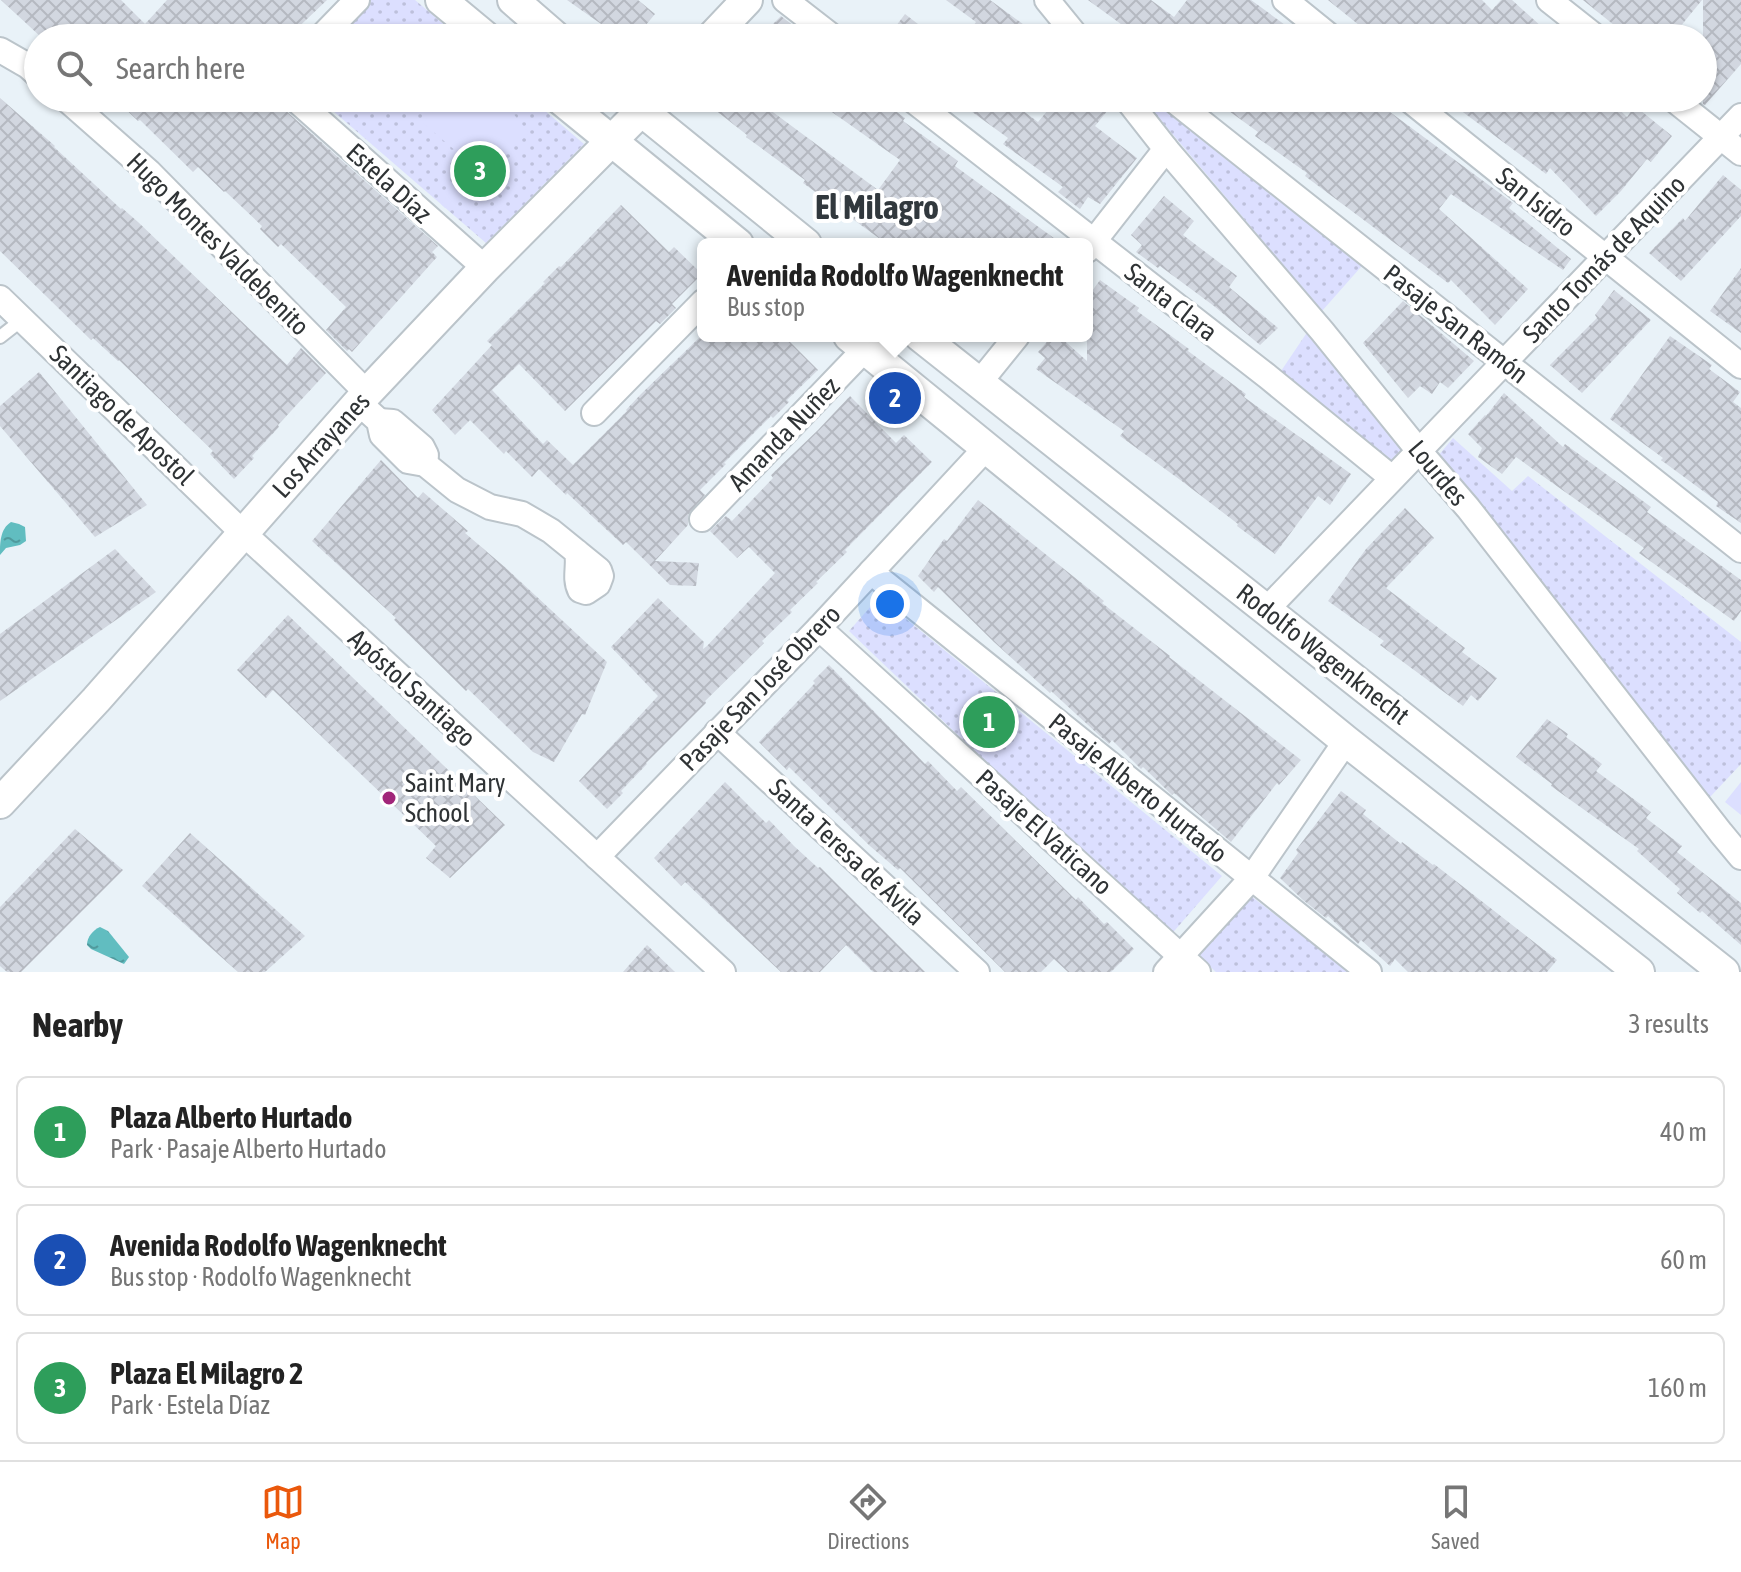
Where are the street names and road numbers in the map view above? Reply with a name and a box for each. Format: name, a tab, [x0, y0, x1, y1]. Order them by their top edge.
street label: Estela Díaz	[340, 137, 438, 229]
street label: Hugo Montes Valdebenito	[121, 147, 315, 341]
street label: San Isidro	[1490, 161, 1582, 243]
street label: Santo Tomás de Aquino	[1517, 169, 1691, 349]
street label: Santa Clara	[1119, 257, 1223, 347]
street label: Pasaje San Ramón	[1378, 258, 1534, 390]
street label: Santiago de Apostol	[44, 339, 200, 491]
street label: Amanda Nuñez	[723, 371, 845, 497]
street label: Los Arrayanes	[266, 386, 376, 504]
street label: Lourdes	[1402, 434, 1474, 512]
street label: Rodolfo Wagenknecht	[1231, 577, 1415, 731]
street label: Pasaje San José Obrero	[673, 599, 847, 777]
street label: Apóstol Santiago	[342, 623, 482, 753]
street label: Pasaje Alberto Hurtado	[1043, 707, 1233, 869]
street label: Pasaje El Vaticano	[970, 763, 1118, 901]
street label: Santa Teresa de Ávila	[763, 773, 931, 931]

